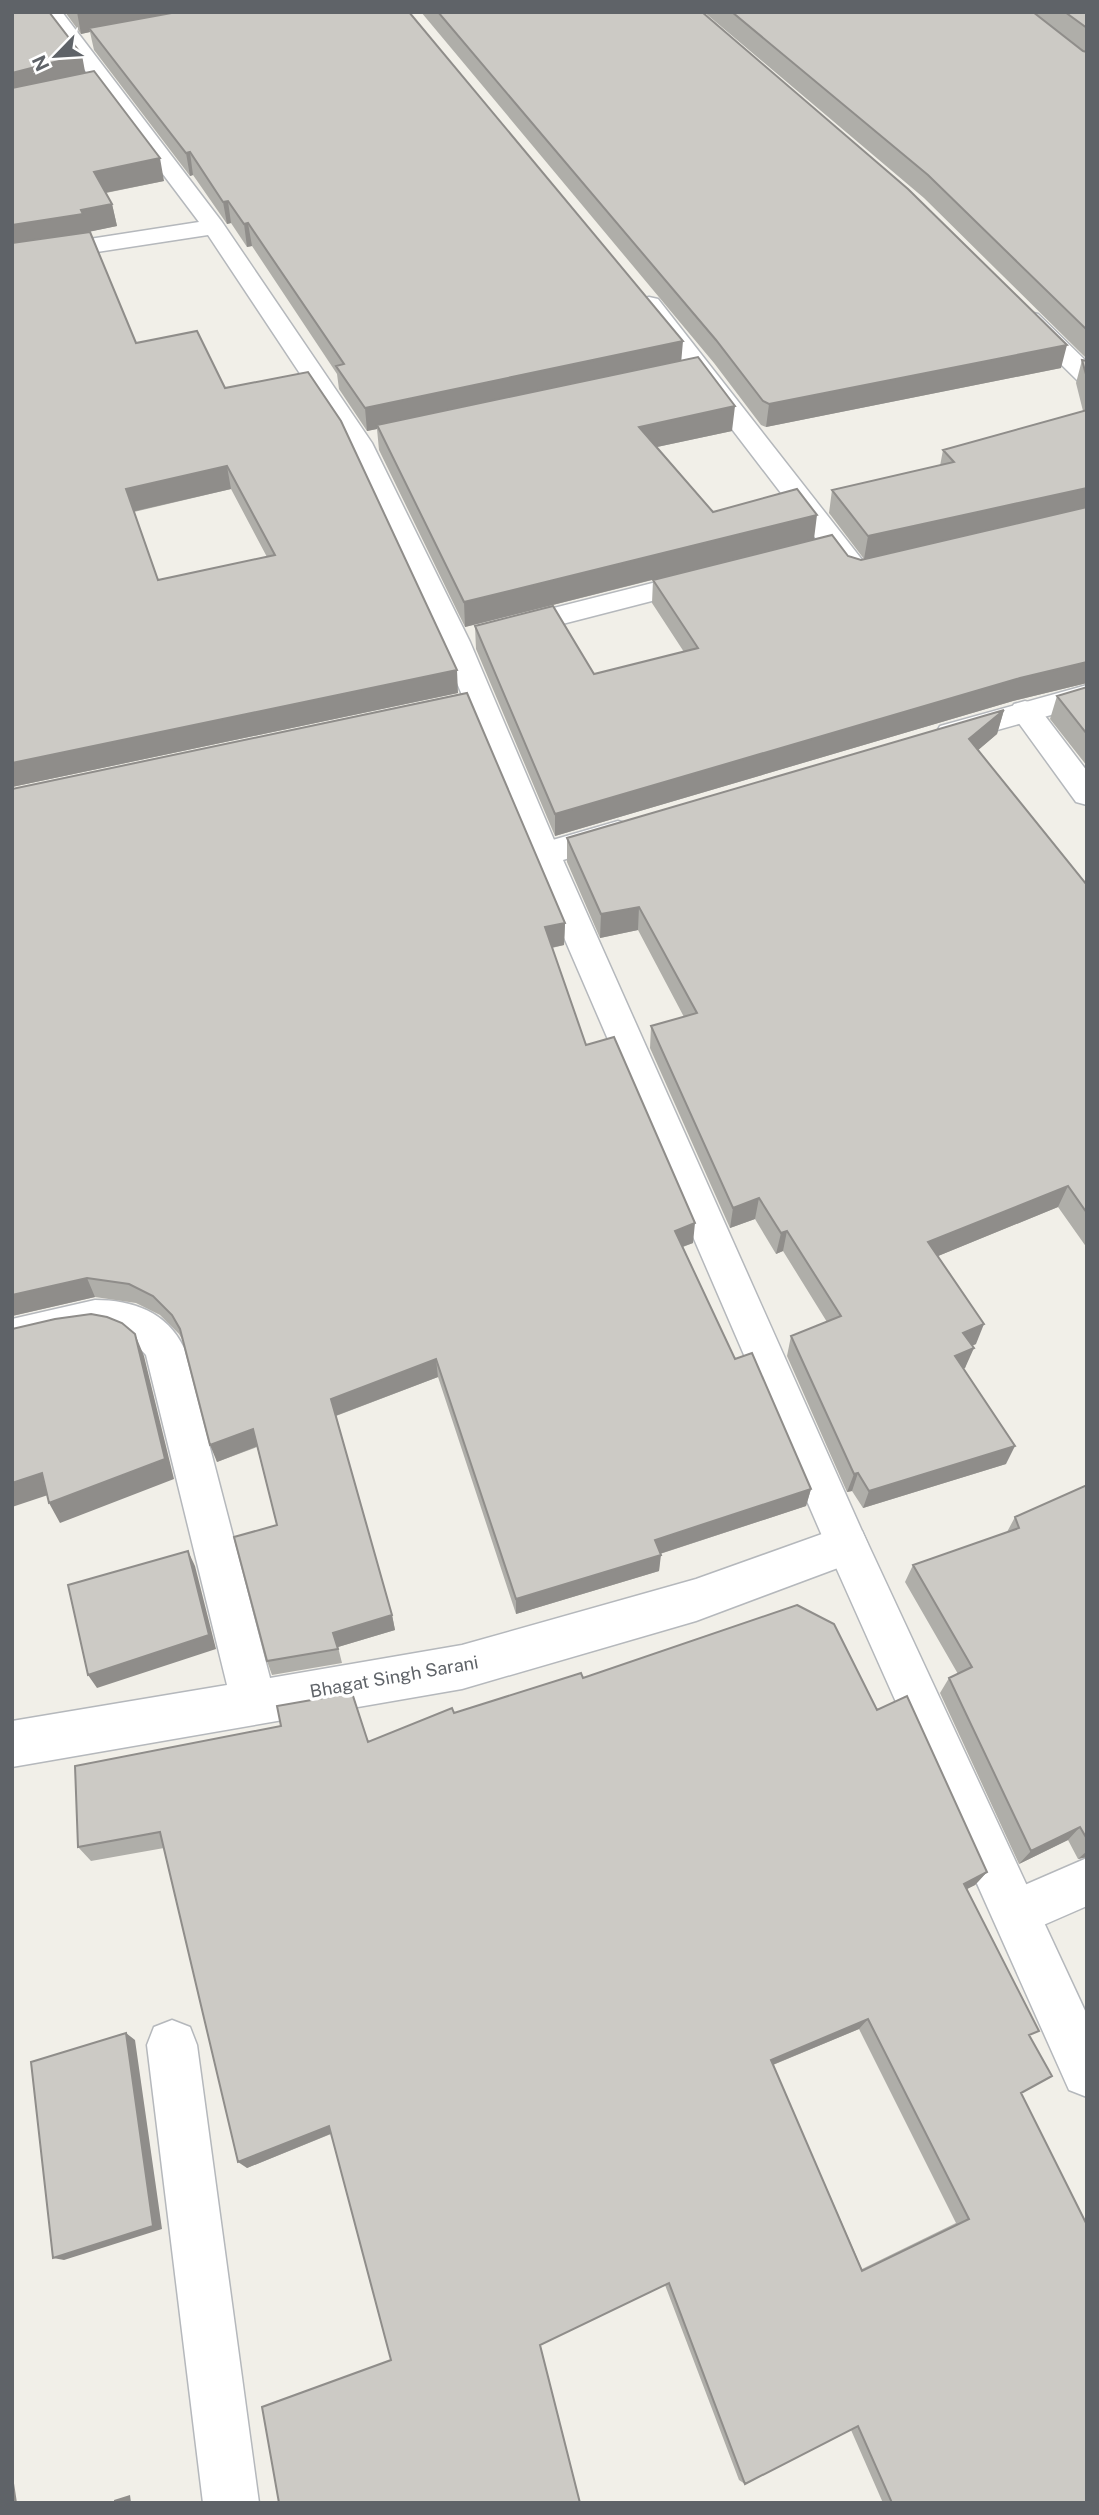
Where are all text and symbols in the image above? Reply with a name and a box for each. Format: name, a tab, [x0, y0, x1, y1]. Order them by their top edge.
north arrow	[21, 21, 91, 91]
text: N	[27, 52, 54, 75]
street label: Bhagat Singh Sarani	[308, 1651, 480, 1702]

